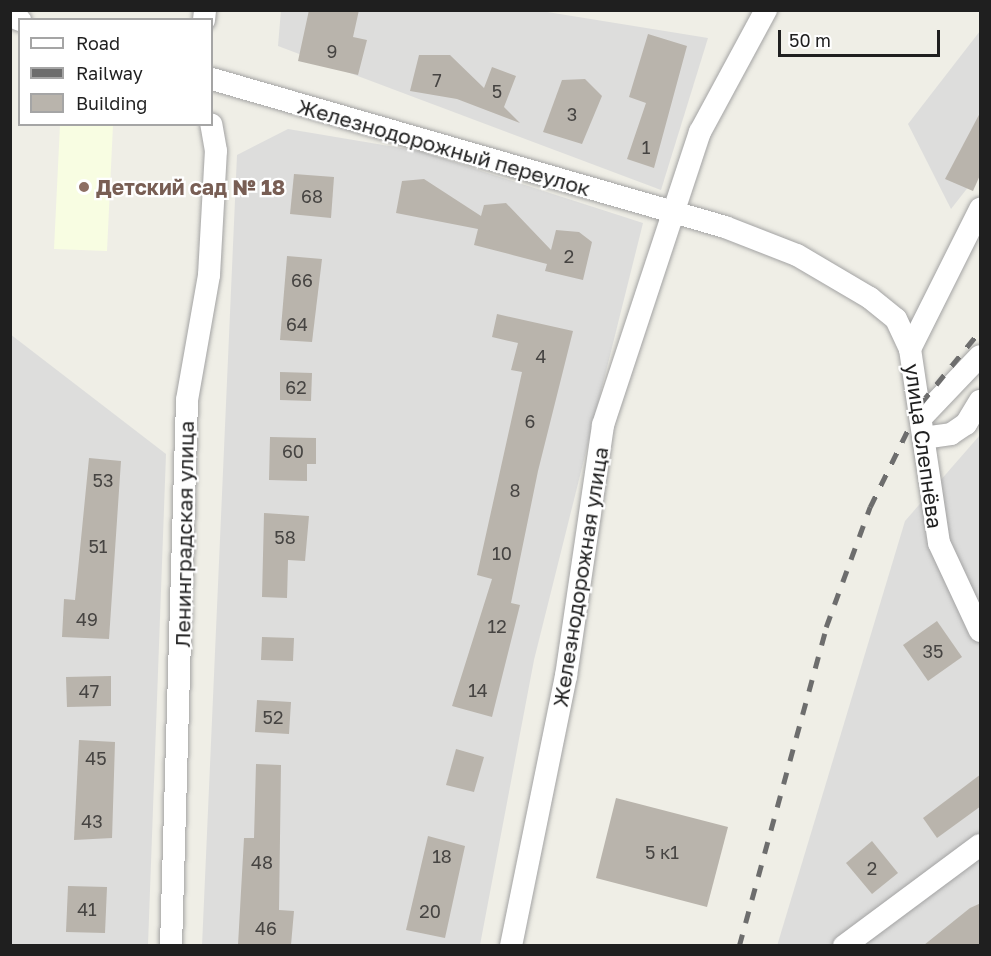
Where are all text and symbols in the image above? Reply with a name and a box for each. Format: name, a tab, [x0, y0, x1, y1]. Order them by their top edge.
legend	[18, 18, 213, 126]
scale bar	[781, 18, 943, 56]
text: 50 m	[789, 29, 831, 51]
text: Road	[76, 32, 120, 54]
house number: 9	[327, 40, 337, 62]
text: Railway	[76, 62, 143, 84]
house number: 7	[432, 69, 442, 91]
house number: 5	[492, 80, 502, 102]
text: Building	[76, 92, 147, 114]
street label: Железнодорожный переулок	[295, 93, 593, 201]
house number: 3	[567, 103, 577, 125]
house number: 1	[642, 136, 650, 158]
place label: Детский сад № 18	[96, 174, 285, 200]
marker: Детский сад № 18	[77, 180, 91, 194]
house number: 68	[301, 185, 323, 207]
house number: 2	[564, 245, 574, 267]
house number: 66	[291, 269, 313, 291]
house number: 64	[286, 313, 308, 335]
house number: 4	[536, 345, 546, 367]
street label: улица Слепнёва	[900, 362, 948, 530]
house number: 62	[285, 376, 307, 398]
house number: 6	[525, 410, 535, 432]
street label: Ленинградская улица	[169, 420, 199, 648]
house number: 60	[282, 440, 304, 462]
street label: Железнодорожная улица	[547, 445, 613, 709]
house number: 53	[93, 469, 113, 491]
house number: 8	[510, 479, 520, 501]
house number: 58	[274, 526, 296, 548]
house number: 51	[88, 535, 108, 557]
house number: 10	[492, 542, 512, 564]
house number: 49	[76, 608, 98, 630]
house number: 12	[487, 615, 507, 637]
house number: 35	[923, 640, 943, 662]
house number: 14	[468, 679, 488, 701]
house number: 47	[79, 680, 99, 702]
house number: 52	[263, 706, 283, 728]
house number: 45	[85, 747, 107, 769]
house number: 43	[81, 810, 103, 832]
house number: 5 к1	[645, 841, 679, 863]
house number: 18	[432, 845, 452, 867]
house number: 48	[251, 851, 273, 873]
house number: 2	[867, 857, 877, 879]
house number: 41	[77, 898, 97, 920]
house number: 20	[419, 900, 441, 922]
house number: 46	[255, 917, 277, 939]

